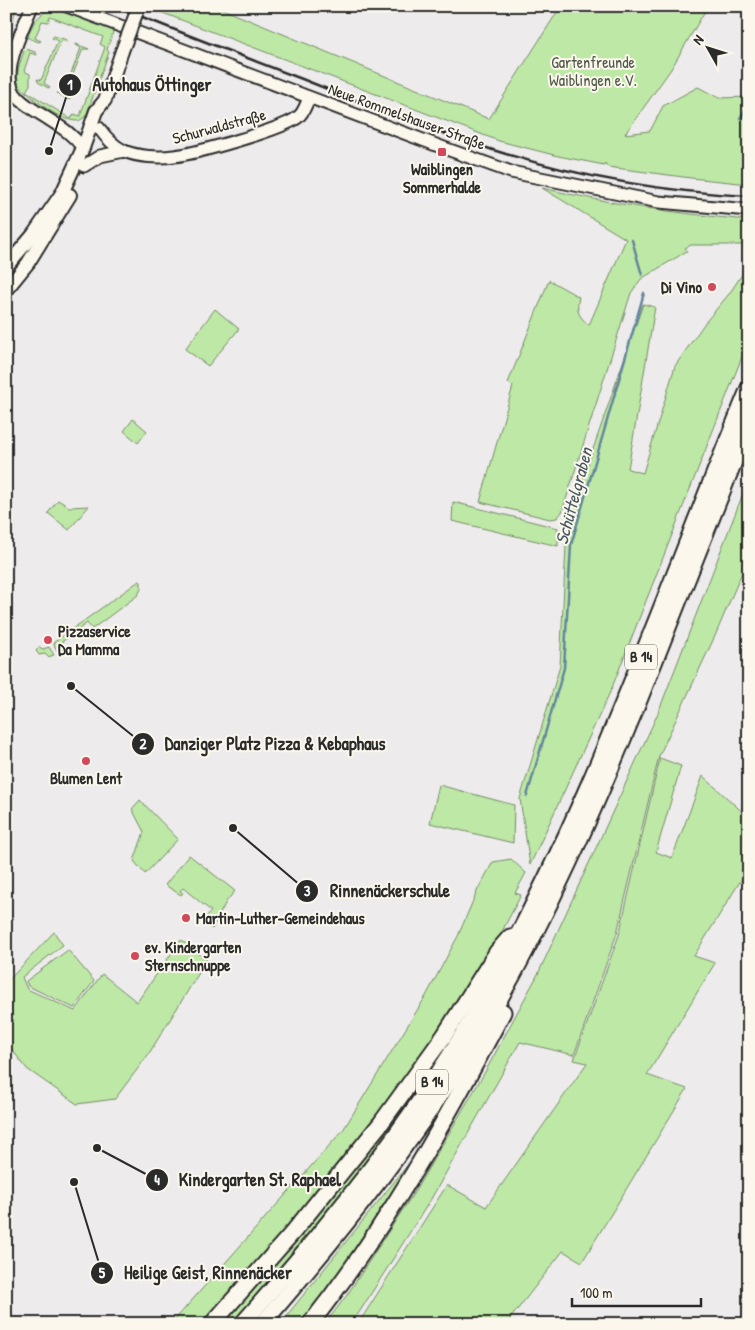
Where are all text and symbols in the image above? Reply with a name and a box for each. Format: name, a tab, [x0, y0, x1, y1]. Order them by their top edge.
north arrow	[682, 22, 732, 72]
text: N	[688, 30, 708, 48]
park label: Gartenfreunde Waiblingen e.V.	[549, 51, 637, 91]
callout: Autohaus Öttinger	[58, 68, 222, 101]
text: Autohaus Öttinger	[93, 72, 212, 98]
text: 1	[67, 74, 73, 95]
street label: Neue Rommelshauser Straße	[325, 77, 489, 155]
street label: Schurwaldstraße	[170, 103, 269, 149]
marker: Waiblingen Sommerhalde	[436, 146, 448, 158]
place label: Waiblingen Sommerhalde	[403, 158, 482, 198]
place label: Di Vino	[661, 276, 703, 298]
marker: Di Vino	[706, 281, 718, 293]
water label: Schüttelgraben	[549, 443, 599, 547]
place label: Pizzaservice Da Mamma	[58, 620, 131, 660]
marker: Pizzaservice Da Mamma	[42, 634, 54, 646]
road number: B 14	[625, 644, 657, 670]
callout: Danziger Platz Pizza & Kebaphaus	[130, 727, 396, 760]
text: Danziger Platz Pizza & Kebaphaus	[165, 731, 385, 757]
text: 2	[139, 733, 147, 754]
marker: Blumen Lent	[80, 755, 92, 767]
place label: Blumen Lent	[50, 767, 122, 789]
callout: Rinnenäckerschule	[295, 875, 460, 908]
text: Rinnenäckerschule	[330, 878, 451, 903]
text: 3	[304, 880, 311, 901]
place label: Martin-Luther-Gemeindehaus	[196, 907, 365, 929]
marker: Martin-Luther-Gemeindehaus	[180, 912, 192, 924]
place label: ev. Kindergarten Sternschnuppe	[145, 936, 241, 977]
marker: ev. Kindergarten Sternschnuppe	[129, 950, 141, 962]
road number: B 14	[416, 1070, 448, 1094]
callout: Kindergarten St. Raphael	[144, 1164, 351, 1197]
text: Kindergarten St. Raphael	[179, 1167, 342, 1193]
text: 4	[154, 1169, 160, 1190]
callout: Heilige Geist, Rinnenäcker	[90, 1256, 302, 1289]
text: Heilige Geist, Rinnenäcker	[124, 1260, 292, 1286]
text: 5	[99, 1262, 106, 1283]
scale bar	[572, 1275, 701, 1307]
text: 100 m	[580, 1282, 613, 1303]

